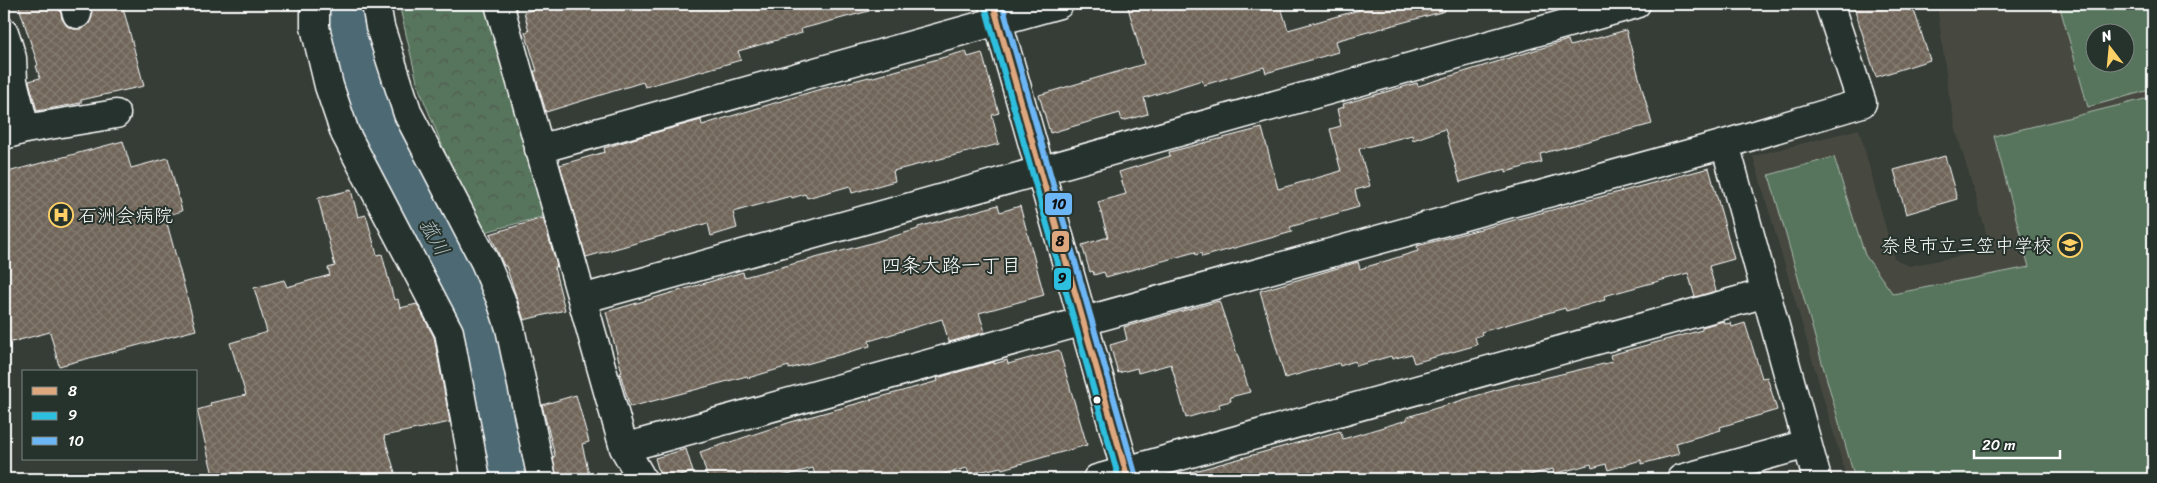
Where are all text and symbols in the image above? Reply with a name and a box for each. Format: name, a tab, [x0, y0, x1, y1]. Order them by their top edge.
north arrow	[2084, 22, 2134, 72]
text: N	[2097, 23, 2115, 50]
line badge: 10	[1044, 192, 1073, 216]
text: 10	[1052, 192, 1067, 217]
place label: 石洲会病院	[78, 199, 173, 232]
hospital icon: 石洲会病院	[48, 202, 74, 228]
water label: 菰川	[409, 211, 459, 263]
text: 8	[1055, 229, 1065, 254]
place label: 奈良市立三笠中学校	[1881, 229, 2052, 262]
line badge: 8	[1051, 230, 1070, 253]
school or university icon: 奈良市立三笠中学校	[2057, 232, 2083, 258]
district label: 四条大路一丁目	[881, 248, 1021, 283]
text: 9	[1058, 266, 1067, 291]
line badge: 9	[1053, 267, 1072, 291]
legend	[22, 370, 198, 460]
text: 8	[68, 378, 77, 404]
unlabelled marker	[1092, 395, 1102, 405]
text: 9	[68, 402, 77, 428]
text: 10	[68, 428, 84, 454]
scale bar	[1974, 428, 2061, 460]
text: 20 m	[1982, 432, 2016, 458]

